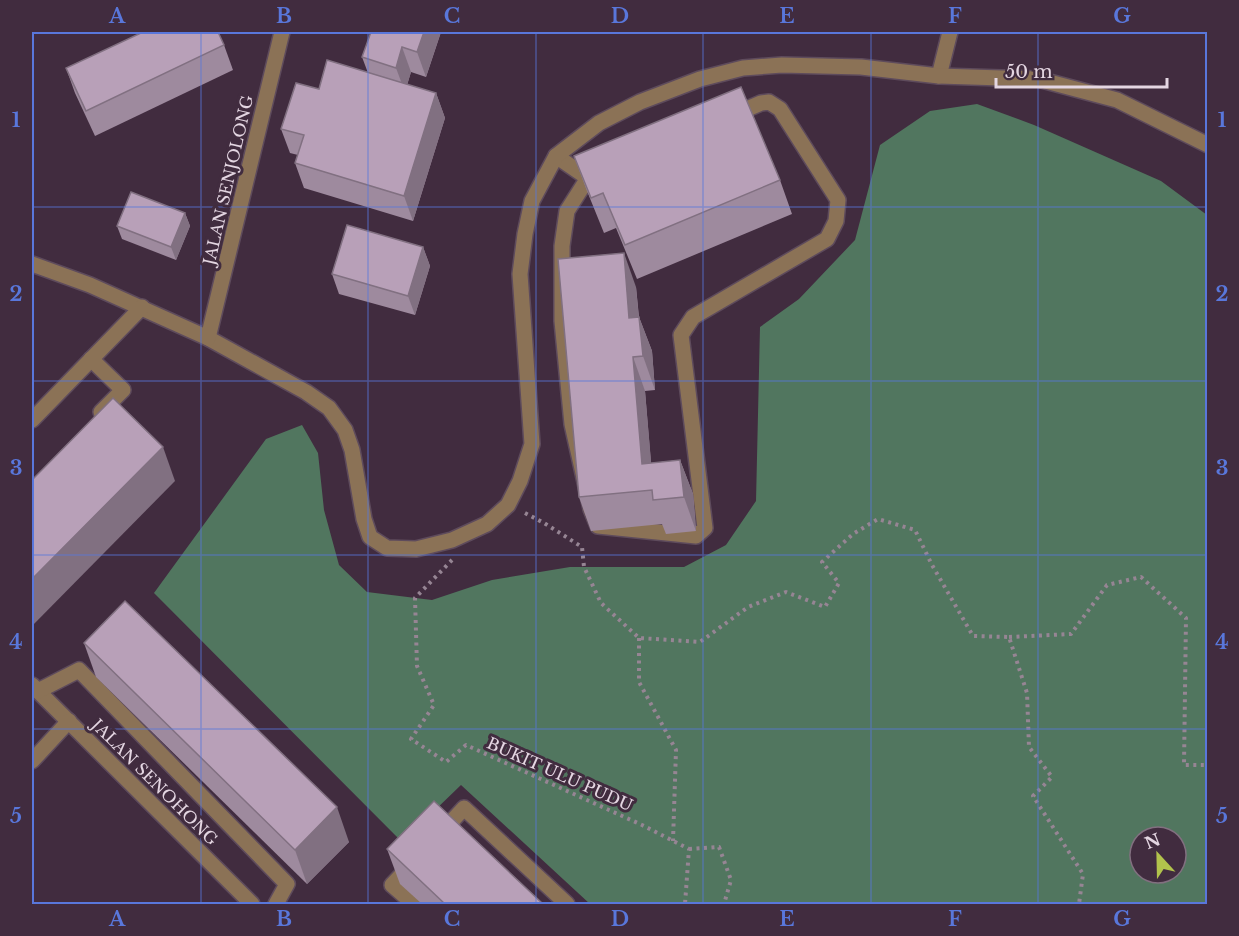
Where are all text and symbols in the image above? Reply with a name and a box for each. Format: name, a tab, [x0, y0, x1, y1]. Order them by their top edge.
text: A	[108, 4, 126, 28]
text: B	[276, 4, 292, 28]
text: C	[444, 4, 460, 28]
text: D	[611, 4, 629, 28]
text: E	[779, 4, 795, 28]
text: F	[948, 4, 962, 28]
text: G	[1113, 4, 1131, 28]
scale bar	[996, 51, 1167, 89]
text: 50 m	[1005, 61, 1053, 83]
street label: JALAN SENJOLONG	[198, 93, 257, 269]
text: 1	[12, 108, 21, 132]
text: 1	[1218, 108, 1227, 132]
text: 2	[9, 282, 23, 306]
text: 2	[1215, 282, 1229, 306]
text: 3	[10, 456, 22, 480]
text: 3	[1216, 456, 1228, 480]
text: 4	[9, 630, 23, 654]
text: 4	[1215, 630, 1229, 654]
street label: JALAN SENOHONG	[86, 713, 222, 849]
street label: BUKIT ULU PUDU	[484, 733, 636, 815]
text: 5	[10, 804, 22, 828]
text: 5	[1216, 804, 1228, 828]
north arrow	[1128, 825, 1188, 885]
text: N	[1142, 829, 1163, 853]
text: A	[108, 907, 126, 931]
text: B	[276, 907, 292, 931]
text: C	[444, 907, 460, 931]
text: D	[611, 907, 629, 931]
text: E	[779, 907, 795, 931]
text: F	[948, 907, 962, 931]
text: G	[1113, 907, 1131, 931]

